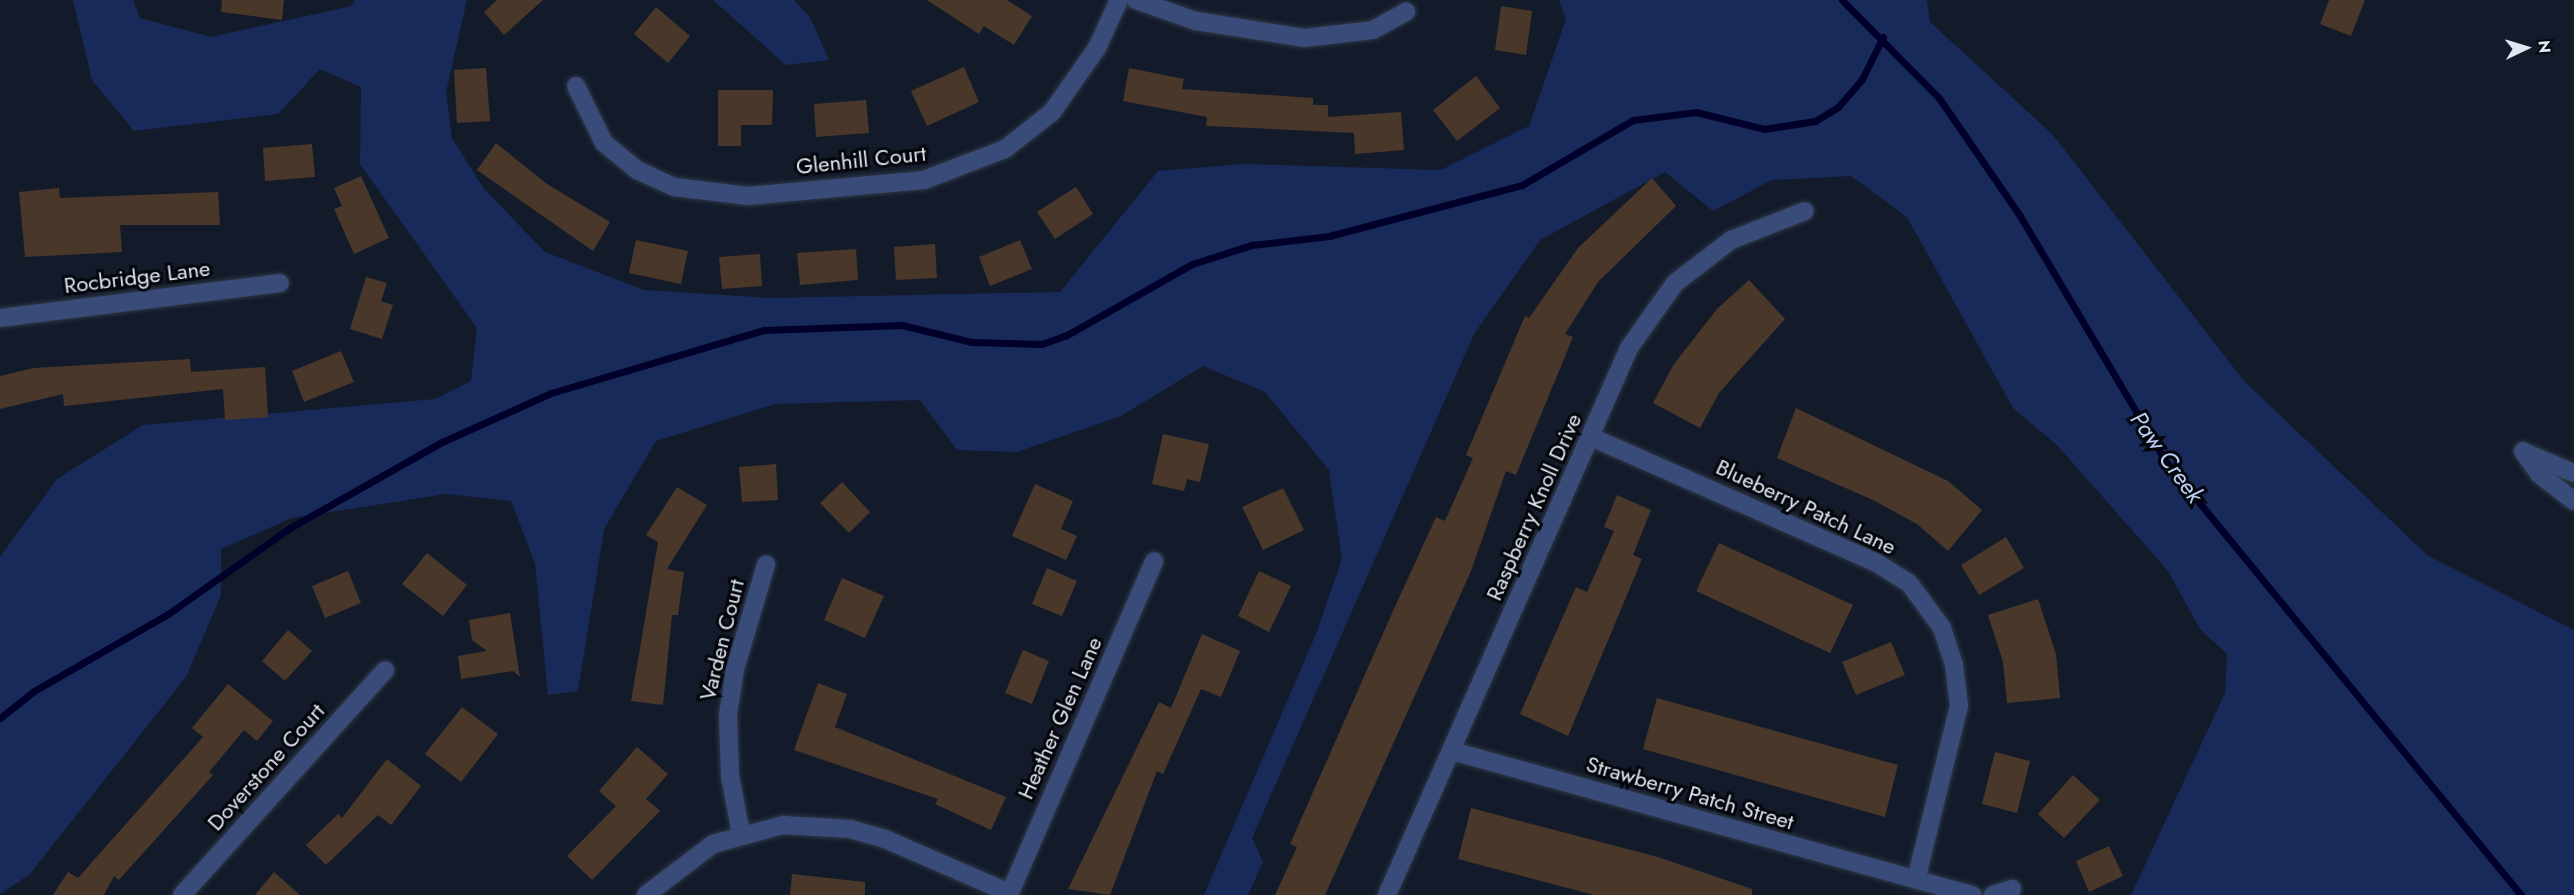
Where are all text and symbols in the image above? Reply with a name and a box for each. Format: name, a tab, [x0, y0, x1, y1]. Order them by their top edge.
north arrow	[2496, 18, 2556, 78]
text: N	[2533, 40, 2556, 54]
street label: Glenhill Court	[795, 140, 927, 180]
street label: Rocbridge Lane	[62, 255, 212, 299]
water label: Paw Creek	[2124, 406, 2210, 508]
street label: Raspberry Knoll Drive	[1481, 409, 1587, 605]
street label: Blueberry Patch Lane	[1712, 454, 1900, 560]
street label: Varden Court	[694, 577, 750, 703]
street label: Heather Glen Lane	[1012, 633, 1108, 803]
street label: Doverstone Court	[202, 698, 330, 836]
street label: Strawberry Patch Street	[1583, 751, 1797, 835]

